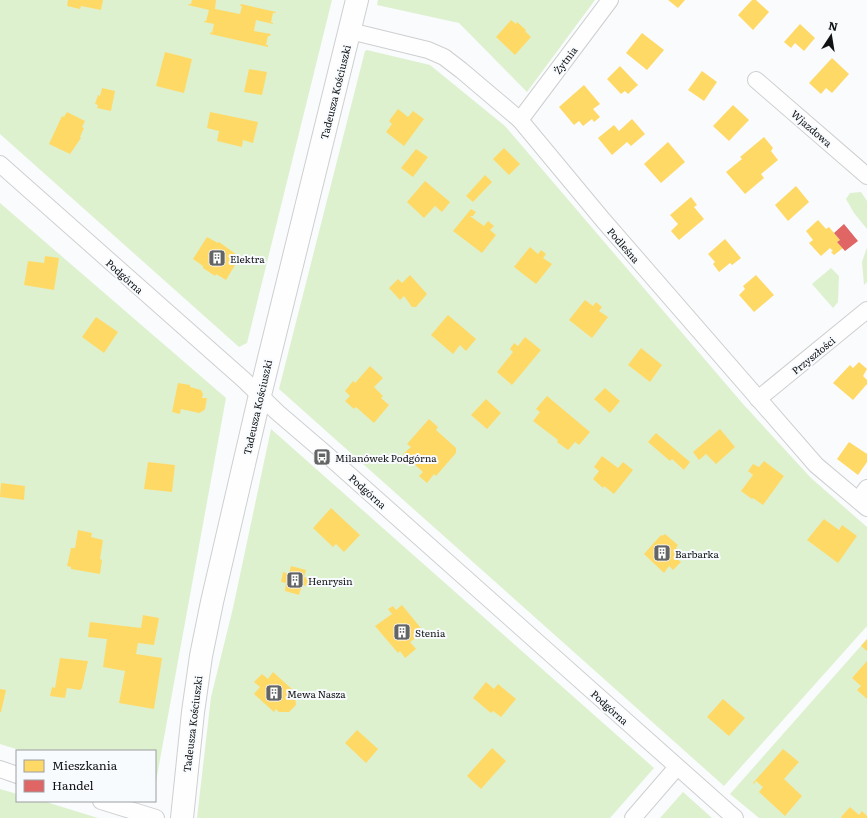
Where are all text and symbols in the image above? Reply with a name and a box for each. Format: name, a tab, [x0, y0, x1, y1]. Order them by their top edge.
north arrow	[811, 16, 851, 56]
text: N	[827, 16, 839, 34]
street label: Tadeusza Kościuszki	[316, 42, 354, 141]
street label: Żytnia	[550, 43, 581, 77]
street label: Wjazdowa	[788, 106, 836, 150]
street label: Podleśna	[604, 224, 644, 267]
building icon: Elektra	[207, 248, 227, 268]
place label: Elektra	[230, 251, 265, 266]
street label: Podgórna	[103, 255, 148, 297]
street label: Przyszłości	[788, 332, 839, 377]
street label: Tadeusza Kościuszki	[239, 357, 275, 456]
bus stop icon: Milanówek Podgórna	[312, 447, 332, 467]
place label: Milanówek Podgórna	[335, 450, 437, 465]
street label: Podgórna	[346, 470, 391, 512]
building icon: Barbarka	[652, 543, 672, 563]
place label: Barbarka	[675, 546, 719, 561]
building icon: Henrysin	[285, 570, 305, 590]
place label: Henrysin	[308, 573, 353, 588]
building icon: Stenia	[392, 622, 412, 642]
place label: Stenia	[415, 625, 446, 640]
street label: Tadeusza Kościuszki	[179, 674, 205, 773]
building icon: Mewa Nasza	[264, 683, 284, 703]
place label: Mewa Nasza	[287, 686, 346, 701]
street label: Podgórna	[588, 686, 633, 728]
legend	[16, 750, 156, 802]
text: Mieszkania	[52, 756, 118, 774]
text: Handel	[52, 776, 94, 794]

